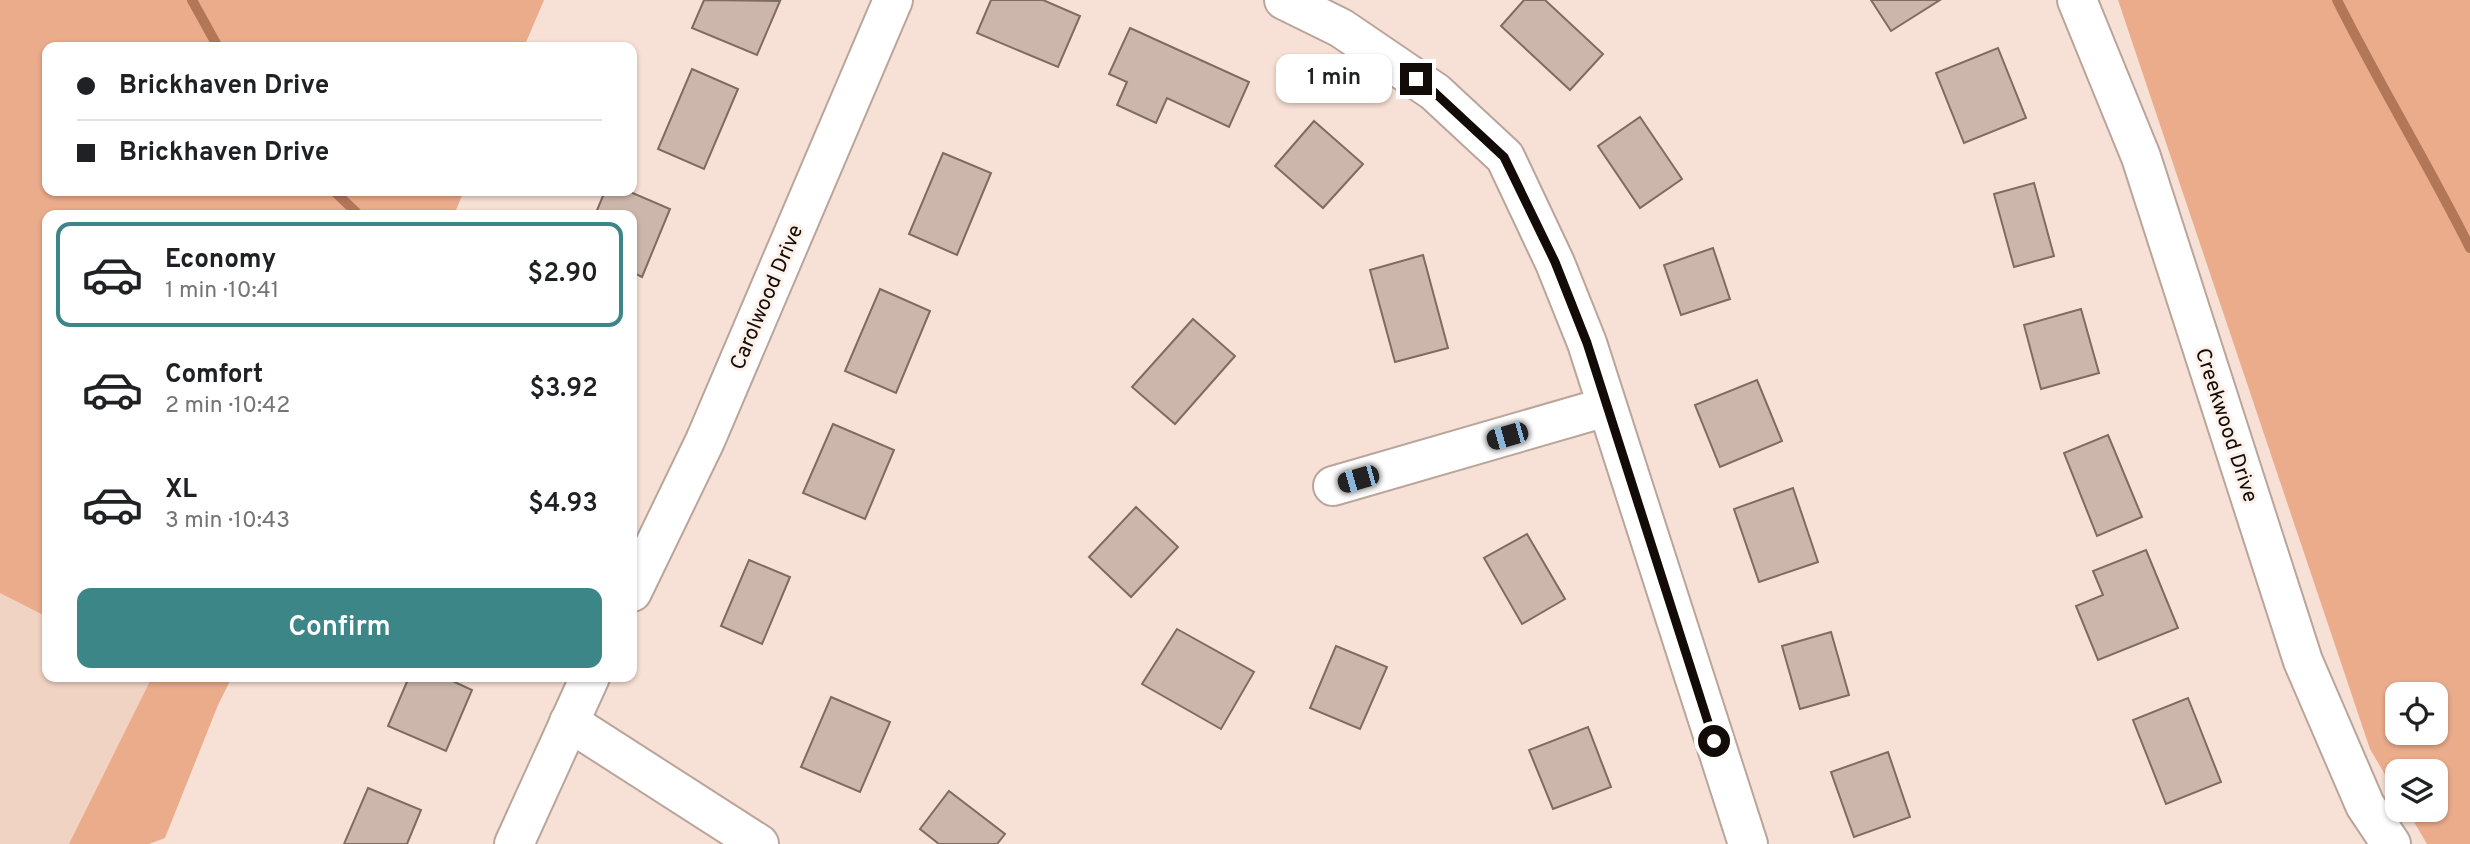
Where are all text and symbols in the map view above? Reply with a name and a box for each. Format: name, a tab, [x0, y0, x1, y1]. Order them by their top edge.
callout: 1 min	[1276, 55, 1392, 104]
route end	[1400, 63, 1432, 95]
text: 1 min	[1307, 64, 1361, 93]
text: Brickhaven Drive	[119, 70, 329, 103]
text: Brickhaven Drive	[119, 137, 329, 170]
street label: Carolwood Drive	[725, 221, 810, 374]
icon: car	[81, 243, 144, 306]
text: Economy	[165, 244, 276, 277]
text: $2.90	[528, 258, 598, 291]
text: 1 min · 10:41	[165, 277, 279, 306]
street label: Creekwood Drive	[2188, 345, 2263, 506]
icon: car	[81, 358, 144, 421]
text: Comfort	[165, 359, 263, 392]
text: $3.92	[529, 373, 598, 406]
text: 2 min · 10:42	[165, 392, 290, 421]
car	[1484, 420, 1531, 452]
car	[1335, 463, 1382, 495]
icon: car	[81, 473, 144, 536]
text: XL	[165, 474, 197, 507]
text: $4.93	[528, 488, 598, 521]
text: 3 min · 10:43	[165, 507, 290, 536]
button: Confirm	[77, 588, 602, 668]
map controls	[2385, 682, 2448, 822]
button: locate	[2385, 682, 2448, 745]
route start	[1698, 725, 1730, 757]
button: layers	[2385, 759, 2448, 822]

